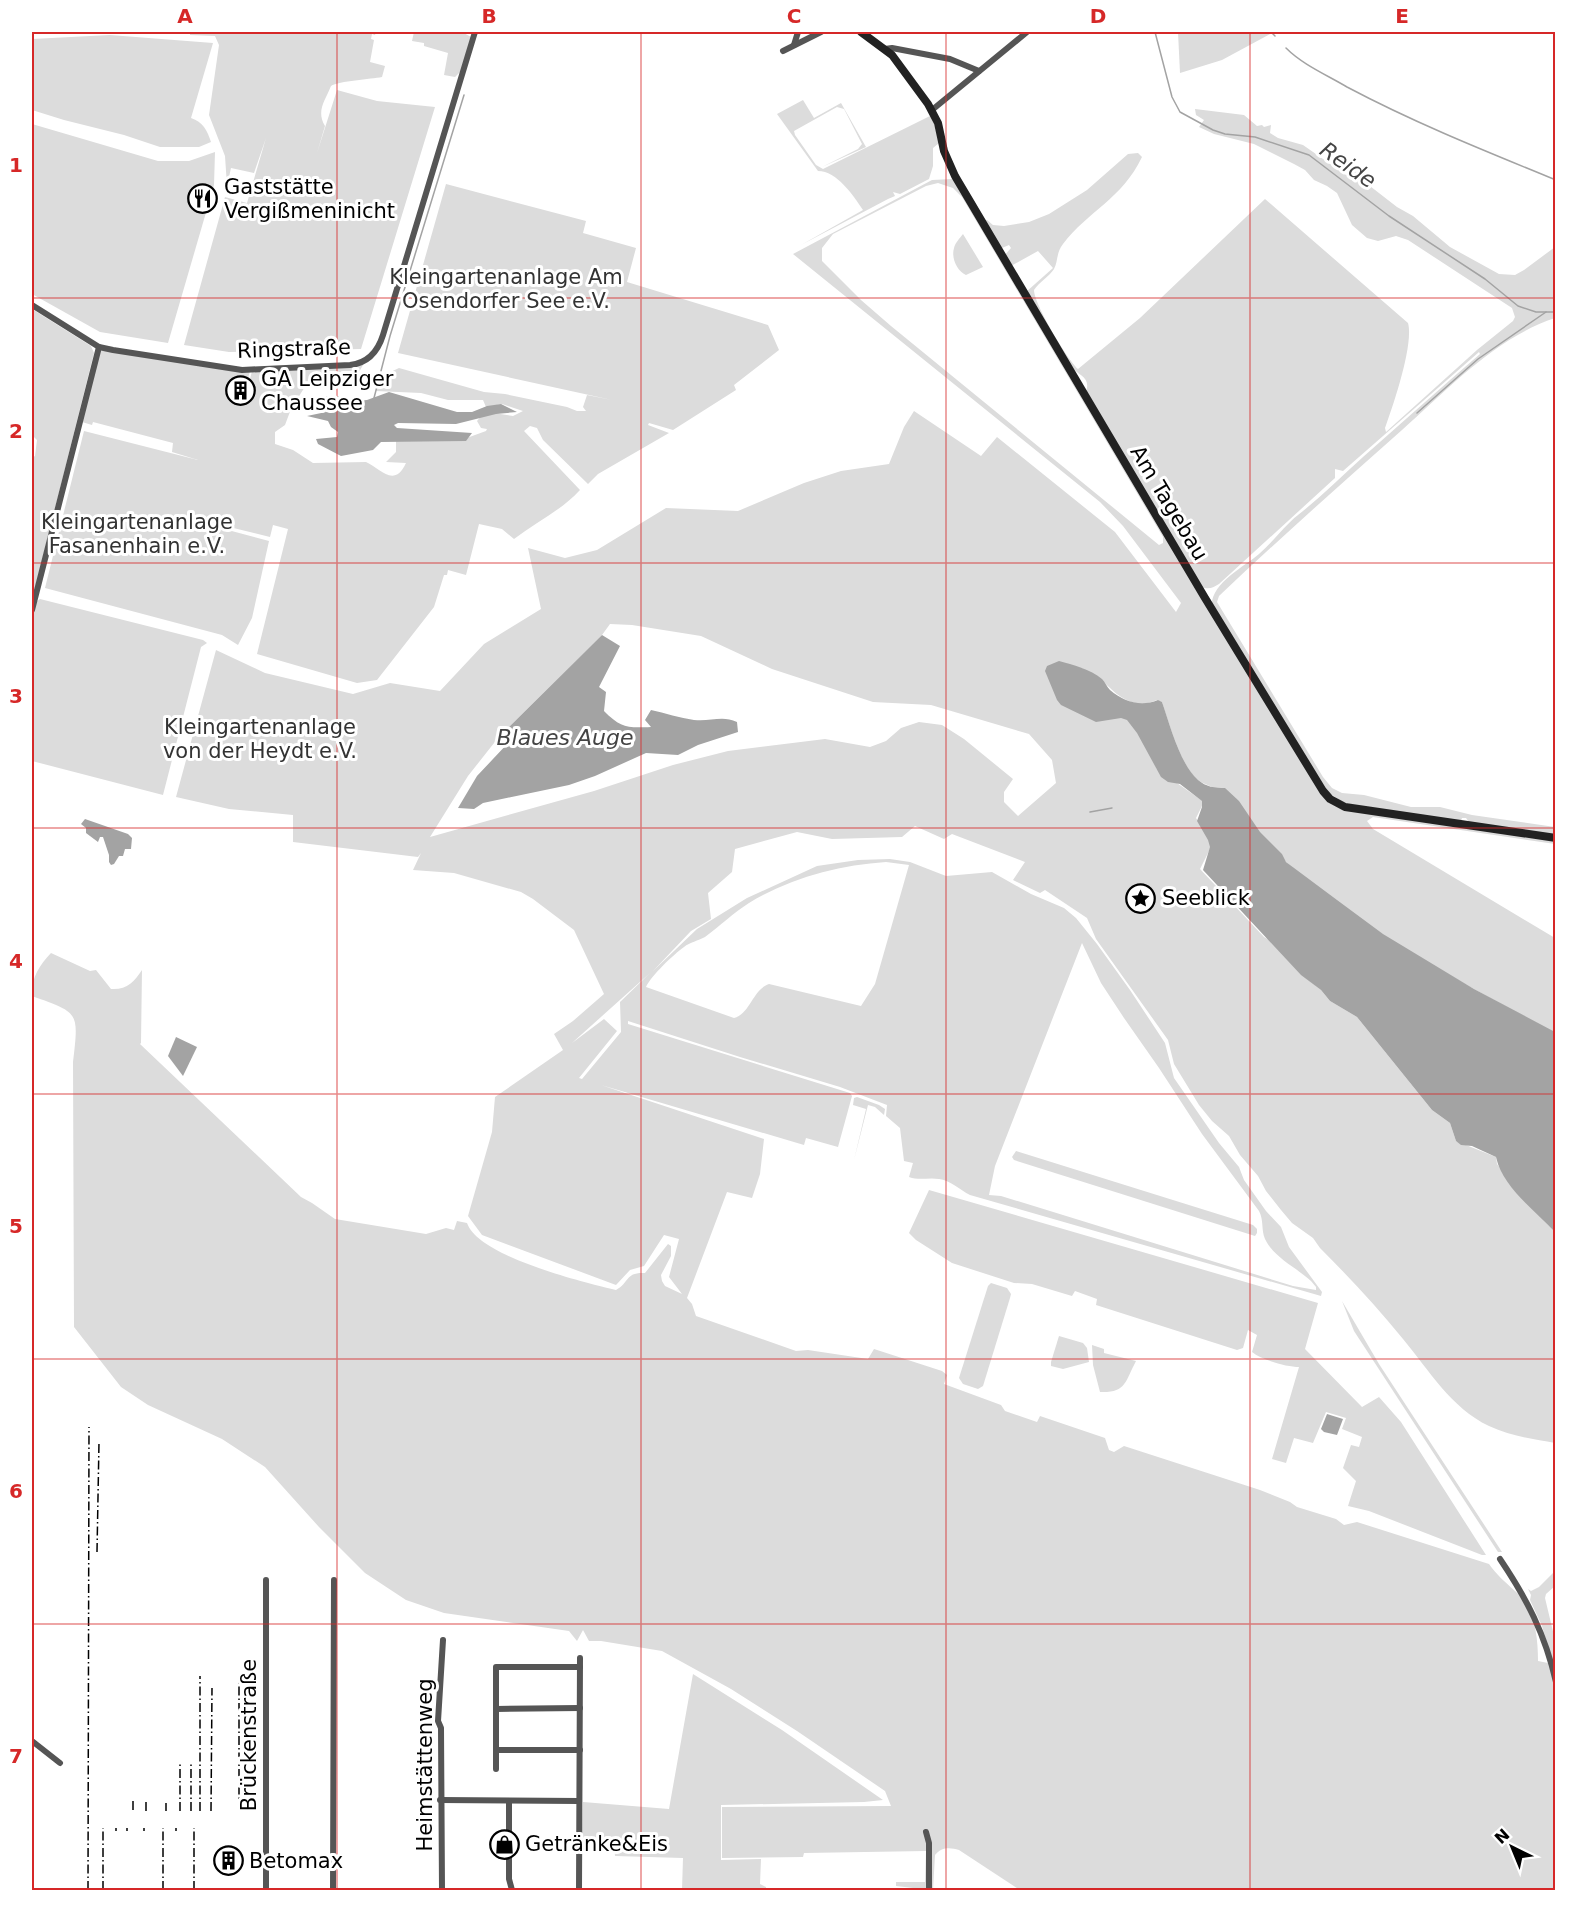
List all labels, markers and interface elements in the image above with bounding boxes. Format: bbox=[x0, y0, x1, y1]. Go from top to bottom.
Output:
text: A bbox=[177, 4, 193, 28]
text: B bbox=[481, 4, 497, 28]
text: C bbox=[787, 4, 801, 28]
text: D bbox=[1090, 4, 1106, 28]
text: E bbox=[1395, 4, 1409, 28]
water label: Reide bbox=[1315, 137, 1381, 193]
text: 1 bbox=[9, 153, 23, 177]
place label: Gaststätte Vergißmeninicht bbox=[224, 175, 395, 223]
restaurant icon: Gaststätte Vergißmeninicht bbox=[187, 183, 219, 215]
park label: Kleingartenanlage Am Osendorfer See e.V. bbox=[389, 265, 623, 313]
street label: Ringstraße bbox=[237, 335, 351, 363]
place label: GA Leipziger Chaussee bbox=[261, 367, 394, 415]
building icon: GA Leipziger Chaussee bbox=[224, 375, 256, 407]
text: 2 bbox=[9, 419, 23, 443]
street label: Am Tagebau bbox=[1125, 441, 1213, 565]
park label: Kleingartenanlage Fasanenhain e.V. bbox=[41, 510, 233, 558]
text: 3 bbox=[9, 684, 23, 708]
park label: Kleingartenanlage von der Heydt e.V. bbox=[163, 715, 357, 763]
water label: Blaues Auge bbox=[496, 725, 634, 750]
place icon: Seeblick bbox=[1125, 882, 1157, 914]
place label: Seeblick bbox=[1162, 886, 1251, 910]
text: 4 bbox=[9, 949, 23, 973]
text: 5 bbox=[9, 1214, 23, 1238]
text: 6 bbox=[9, 1479, 23, 1503]
street label: Brückenstraße bbox=[237, 1659, 261, 1811]
street label: Heimstättenweg bbox=[413, 1678, 437, 1852]
text: 7 bbox=[9, 1744, 23, 1768]
north arrow bbox=[1482, 1817, 1542, 1877]
text: N bbox=[1491, 1825, 1513, 1848]
shop icon: Getränke&Eis bbox=[488, 1828, 520, 1860]
place label: Getränke&Eis bbox=[525, 1832, 668, 1856]
building icon: Betomax bbox=[212, 1845, 244, 1877]
place label: Betomax bbox=[249, 1849, 343, 1873]

